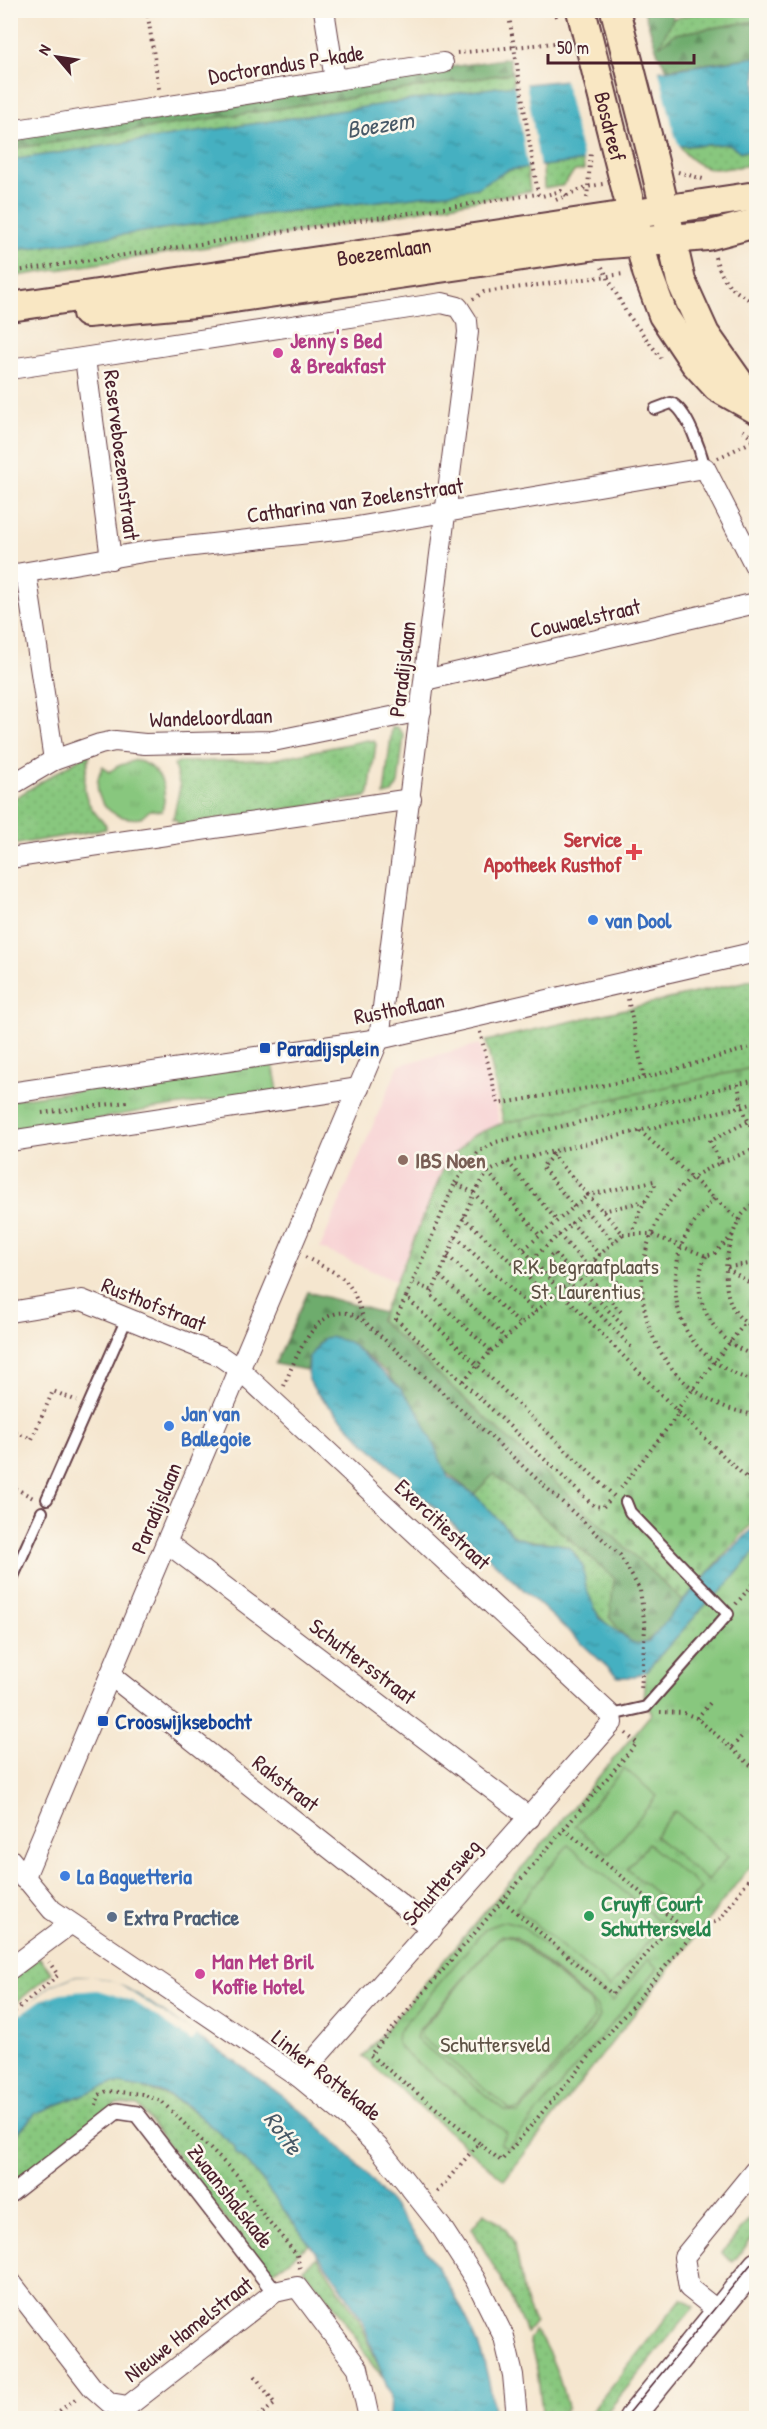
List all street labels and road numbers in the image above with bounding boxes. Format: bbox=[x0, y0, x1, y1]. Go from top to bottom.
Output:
street label: Doctorandus P-kade bbox=[206, 37, 366, 91]
street label: Bosdreef bbox=[587, 88, 634, 165]
street label: Boezemlaan bbox=[335, 230, 433, 273]
street label: Reserveboezemstraat bbox=[97, 368, 147, 542]
street label: Catharina van Zoelenstraat bbox=[245, 470, 466, 530]
street label: Couwaelstraat bbox=[527, 591, 644, 645]
street label: Paradijslaan bbox=[381, 619, 423, 719]
street label: Wandeloordlaan bbox=[149, 700, 273, 734]
street label: Rusthoflaan bbox=[351, 985, 447, 1031]
street label: Rusthofstraat bbox=[97, 1269, 211, 1339]
street label: Paradijslaan bbox=[123, 1458, 189, 1558]
street label: Exercitiestraat bbox=[389, 1472, 498, 1576]
street label: Schuttersstraat bbox=[303, 1611, 423, 1711]
street label: Rakstraat bbox=[246, 1747, 326, 1819]
street label: Schuttersweg bbox=[395, 1832, 487, 1932]
street label: Linker Rottekade bbox=[266, 2022, 389, 2128]
street label: Zwaanshalskade bbox=[181, 2138, 281, 2254]
street label: Nieuwe Hamelstraat bbox=[117, 2269, 259, 2389]

